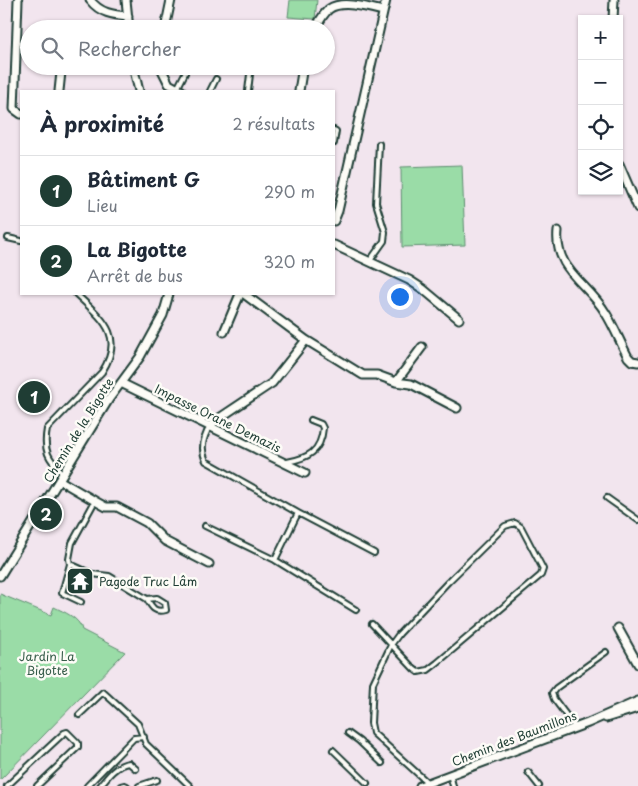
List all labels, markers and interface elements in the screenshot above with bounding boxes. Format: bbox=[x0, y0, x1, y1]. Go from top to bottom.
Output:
map controls bbox=[578, 15, 623, 195]
button: + bbox=[578, 15, 623, 60]
search box bbox=[20, 20, 335, 75]
icon: search bbox=[38, 34, 66, 62]
text: Rechercher bbox=[78, 34, 181, 62]
button: − bbox=[578, 60, 623, 105]
button: locate bbox=[578, 105, 623, 150]
text: À proximité bbox=[40, 107, 164, 139]
text: 2 résultats bbox=[232, 111, 315, 135]
button: layers bbox=[578, 150, 623, 195]
text: Bâtiment G bbox=[87, 165, 200, 193]
text: 1 bbox=[52, 179, 60, 203]
text: 290 m bbox=[264, 179, 315, 203]
text: Lieu bbox=[87, 193, 118, 217]
text: La Bigotte bbox=[87, 235, 187, 263]
text: 2 bbox=[50, 249, 62, 273]
text: 320 m bbox=[264, 249, 315, 273]
text: Arrêt de bus bbox=[87, 263, 183, 287]
your location bbox=[387, 284, 413, 310]
street label: Chemin de la Bigotte bbox=[39, 374, 117, 486]
pin: 1 bbox=[18, 378, 50, 416]
street label: Impasse Orane Demazis bbox=[152, 380, 285, 457]
pin: 2 bbox=[30, 495, 62, 533]
temple icon: Pagode Truc Lâm bbox=[65, 566, 95, 596]
place label: Pagode Truc Lâm bbox=[99, 572, 197, 590]
park label: Jardin La Bigotte bbox=[19, 647, 75, 679]
street label: Chemin des Baumillons bbox=[449, 706, 580, 770]

